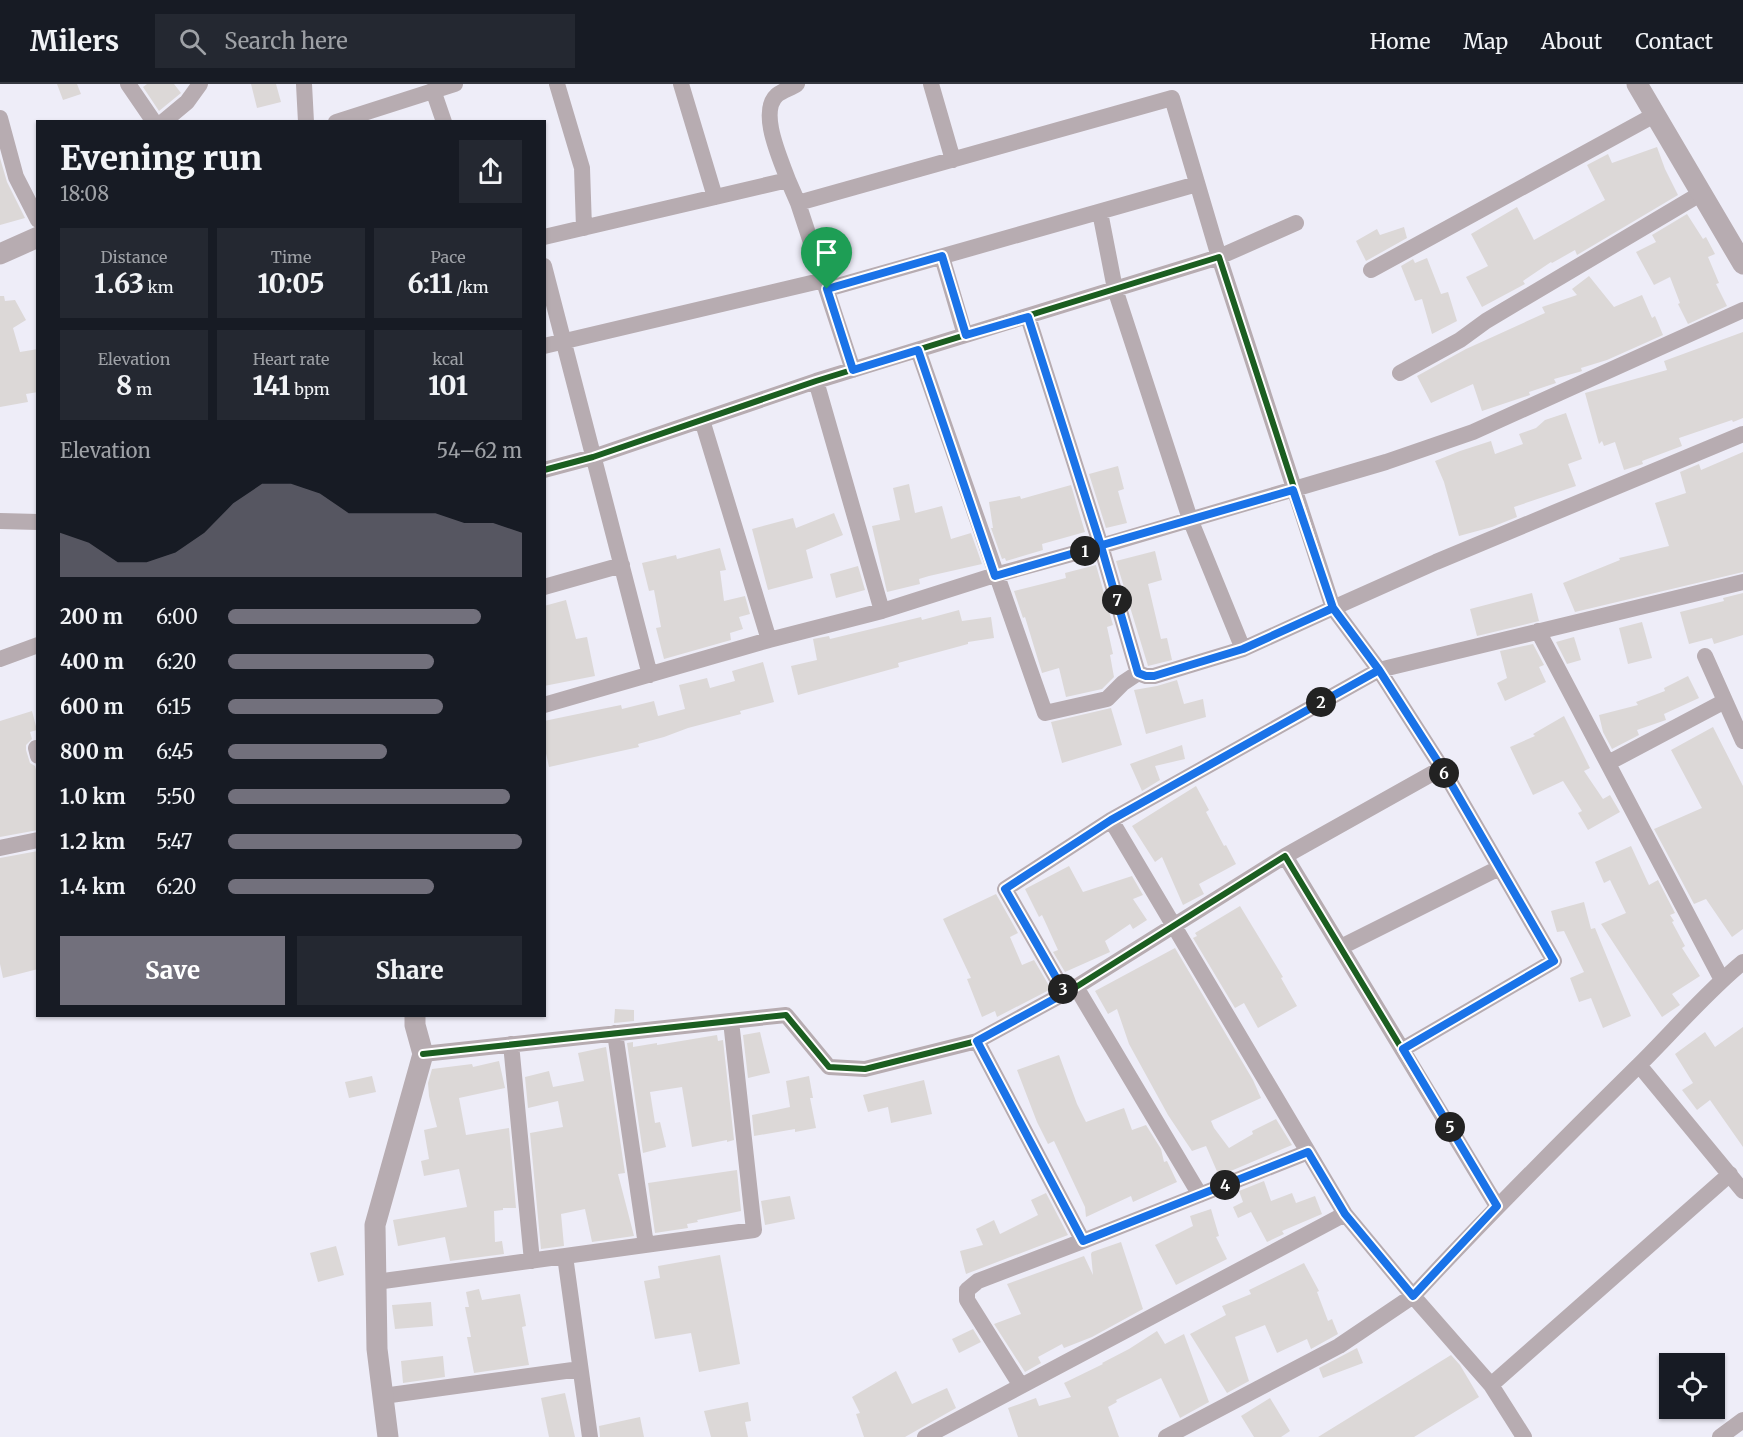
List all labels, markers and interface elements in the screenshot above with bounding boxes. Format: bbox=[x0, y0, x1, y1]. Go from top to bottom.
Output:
search box bbox=[155, 14, 575, 68]
text: Milers bbox=[30, 23, 119, 59]
icon: search bbox=[176, 25, 209, 58]
text: Search here bbox=[224, 27, 348, 55]
text: Home bbox=[1370, 28, 1430, 55]
text: Map bbox=[1463, 28, 1508, 55]
text: About bbox=[1541, 28, 1602, 55]
text: Contact bbox=[1635, 28, 1713, 55]
text: Evening run bbox=[60, 138, 262, 179]
button: share bbox=[459, 140, 522, 203]
text: 18:08 bbox=[60, 181, 109, 206]
pin bbox=[801, 227, 852, 289]
icon: arrive bbox=[810, 236, 843, 269]
text: Distance bbox=[101, 247, 167, 267]
text: Time bbox=[271, 247, 311, 267]
text: Pace bbox=[431, 247, 466, 267]
text: 1.63 bbox=[94, 267, 144, 300]
text: 10:05 bbox=[258, 267, 324, 300]
text: 6:11 bbox=[407, 267, 453, 300]
text: km bbox=[144, 277, 174, 297]
text: /km bbox=[453, 277, 489, 297]
text: Elevation bbox=[98, 349, 170, 369]
text: Heart rate bbox=[253, 349, 329, 369]
text: kcal bbox=[432, 349, 464, 369]
text: 8 bbox=[116, 369, 132, 402]
text: 141 bbox=[252, 369, 290, 402]
text: 101 bbox=[428, 369, 468, 402]
text: m bbox=[132, 379, 152, 399]
text: bpm bbox=[290, 379, 330, 399]
text: Elevation bbox=[60, 438, 151, 463]
text: 54–62 m bbox=[437, 438, 522, 463]
pin: 1 bbox=[1070, 536, 1100, 566]
text: 1 bbox=[1081, 541, 1089, 561]
pin: 7 bbox=[1102, 585, 1132, 615]
text: 7 bbox=[1112, 590, 1122, 610]
text: 200 m bbox=[60, 604, 123, 629]
text: 6:00 bbox=[156, 604, 198, 629]
text: 400 m bbox=[60, 649, 124, 674]
text: 6:20 bbox=[156, 649, 196, 674]
pin: 2 bbox=[1306, 687, 1336, 717]
text: 2 bbox=[1316, 692, 1326, 712]
text: 600 m bbox=[60, 694, 124, 719]
text: 6:15 bbox=[156, 694, 192, 719]
text: 800 m bbox=[60, 739, 124, 764]
text: 6:45 bbox=[156, 739, 194, 764]
pin: 6 bbox=[1429, 758, 1459, 788]
text: 6 bbox=[1439, 763, 1449, 783]
text: 1.0 km bbox=[60, 784, 126, 809]
text: 5:50 bbox=[156, 784, 195, 809]
text: 1.2 km bbox=[60, 829, 125, 854]
text: 5:47 bbox=[156, 829, 192, 854]
text: 1.4 km bbox=[60, 874, 125, 899]
text: 6:20 bbox=[156, 874, 196, 899]
button: Save bbox=[60, 936, 285, 1005]
button: Share bbox=[297, 936, 522, 1005]
pin: 3 bbox=[1048, 974, 1078, 1004]
text: 3 bbox=[1058, 979, 1068, 999]
pin: 5 bbox=[1435, 1112, 1465, 1142]
text: 5 bbox=[1445, 1117, 1455, 1137]
pin: 4 bbox=[1210, 1170, 1240, 1200]
text: 4 bbox=[1220, 1175, 1230, 1195]
map controls bbox=[1659, 1353, 1725, 1419]
button: locate bbox=[1659, 1353, 1725, 1419]

